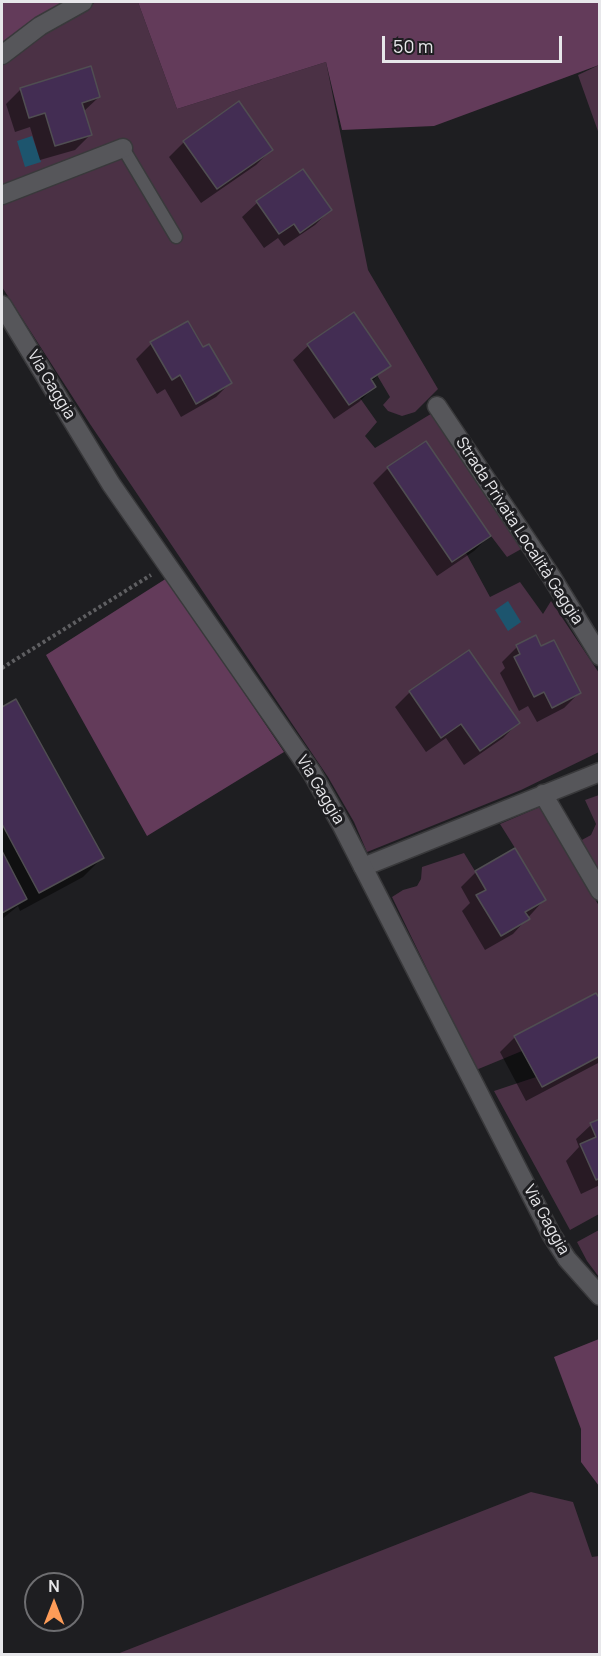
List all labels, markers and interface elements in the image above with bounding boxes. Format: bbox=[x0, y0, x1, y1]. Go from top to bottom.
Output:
scale bar bbox=[385, 24, 565, 62]
text: 50 m bbox=[393, 34, 433, 58]
street label: Via Gaggia bbox=[23, 347, 79, 423]
street label: Strada Privata Località Gaggia bbox=[451, 434, 587, 628]
street label: Via Gaggia bbox=[292, 752, 348, 828]
street label: Via Gaggia bbox=[519, 1182, 573, 1258]
north arrow bbox=[24, 1572, 84, 1632]
text: N bbox=[48, 1575, 60, 1597]

